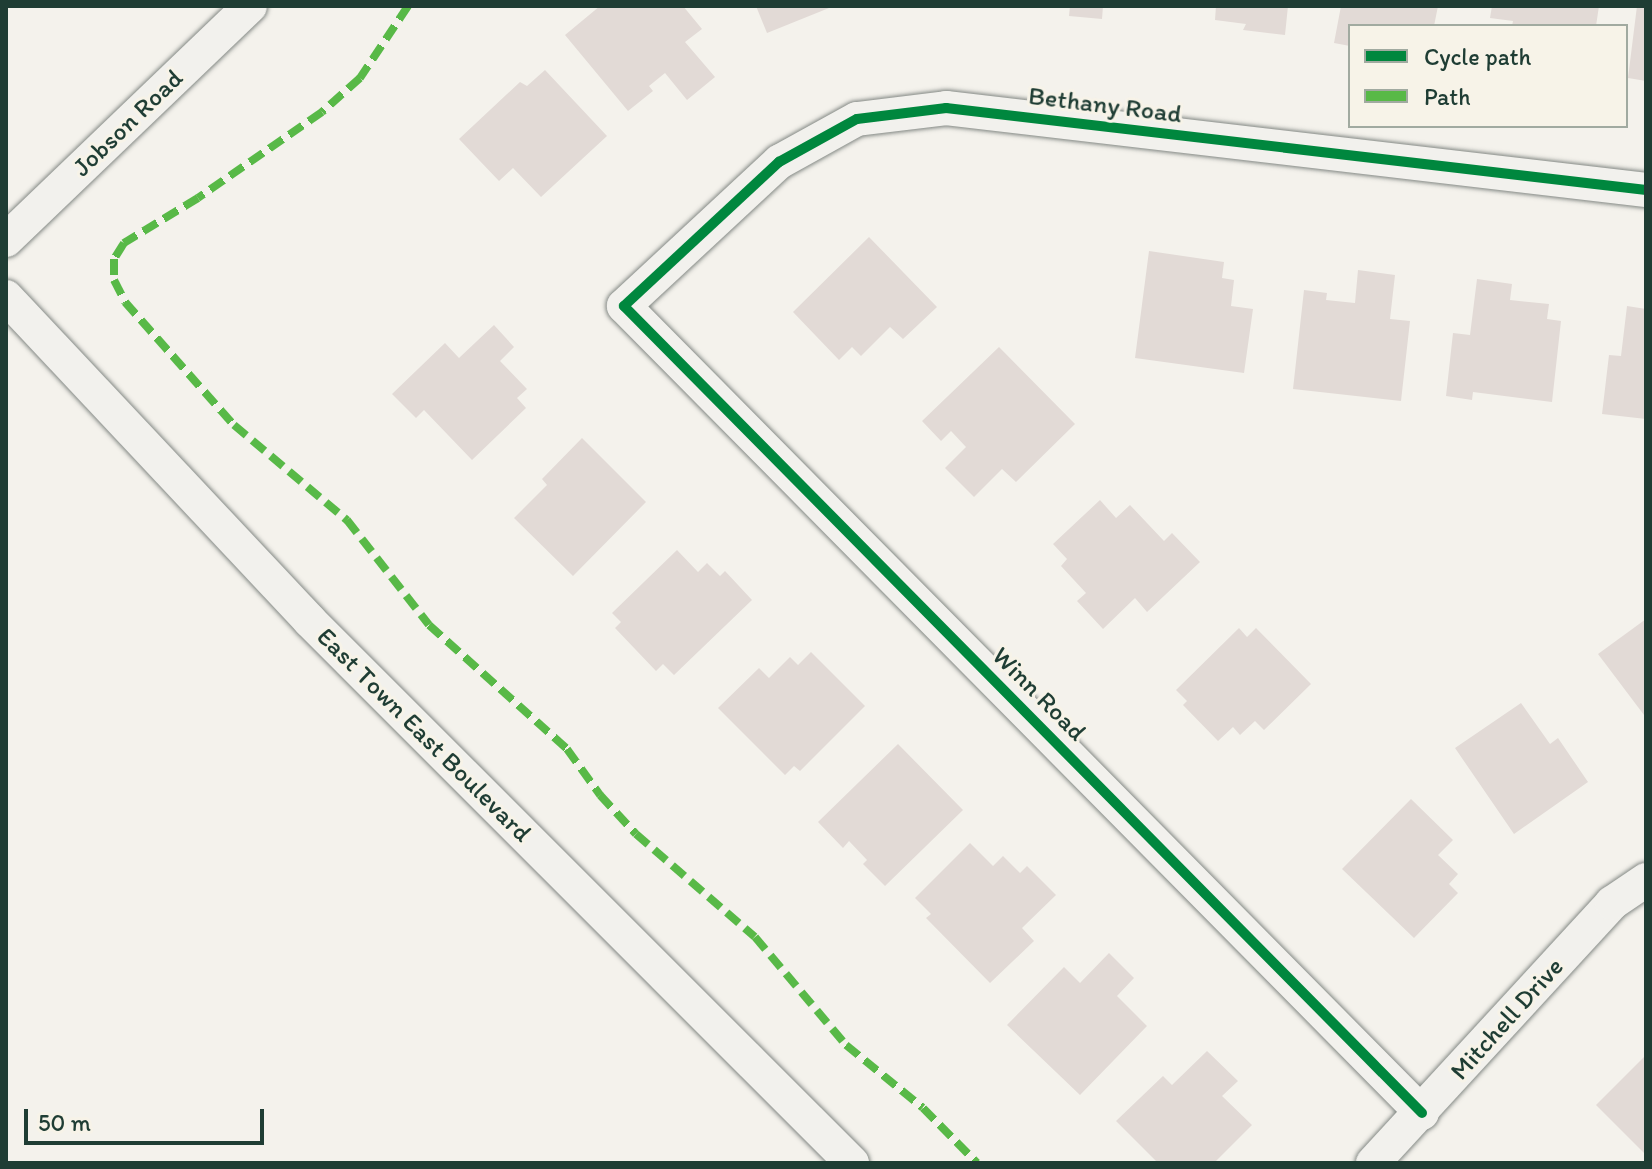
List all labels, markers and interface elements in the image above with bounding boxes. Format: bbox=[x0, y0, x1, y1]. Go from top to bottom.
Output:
legend bbox=[1348, 24, 1628, 128]
text: Cycle path bbox=[1424, 42, 1531, 71]
street label: Jobson Road bbox=[67, 63, 189, 183]
street label: Bethany Road bbox=[1027, 80, 1183, 130]
text: Path bbox=[1424, 82, 1471, 111]
street label: East Town East Boulevard bbox=[311, 622, 537, 848]
street label: Winn Road bbox=[986, 641, 1092, 747]
street label: Mitchell Drive bbox=[1444, 951, 1570, 1087]
scale bar bbox=[28, 1093, 268, 1143]
text: 50 m bbox=[38, 1108, 91, 1137]

